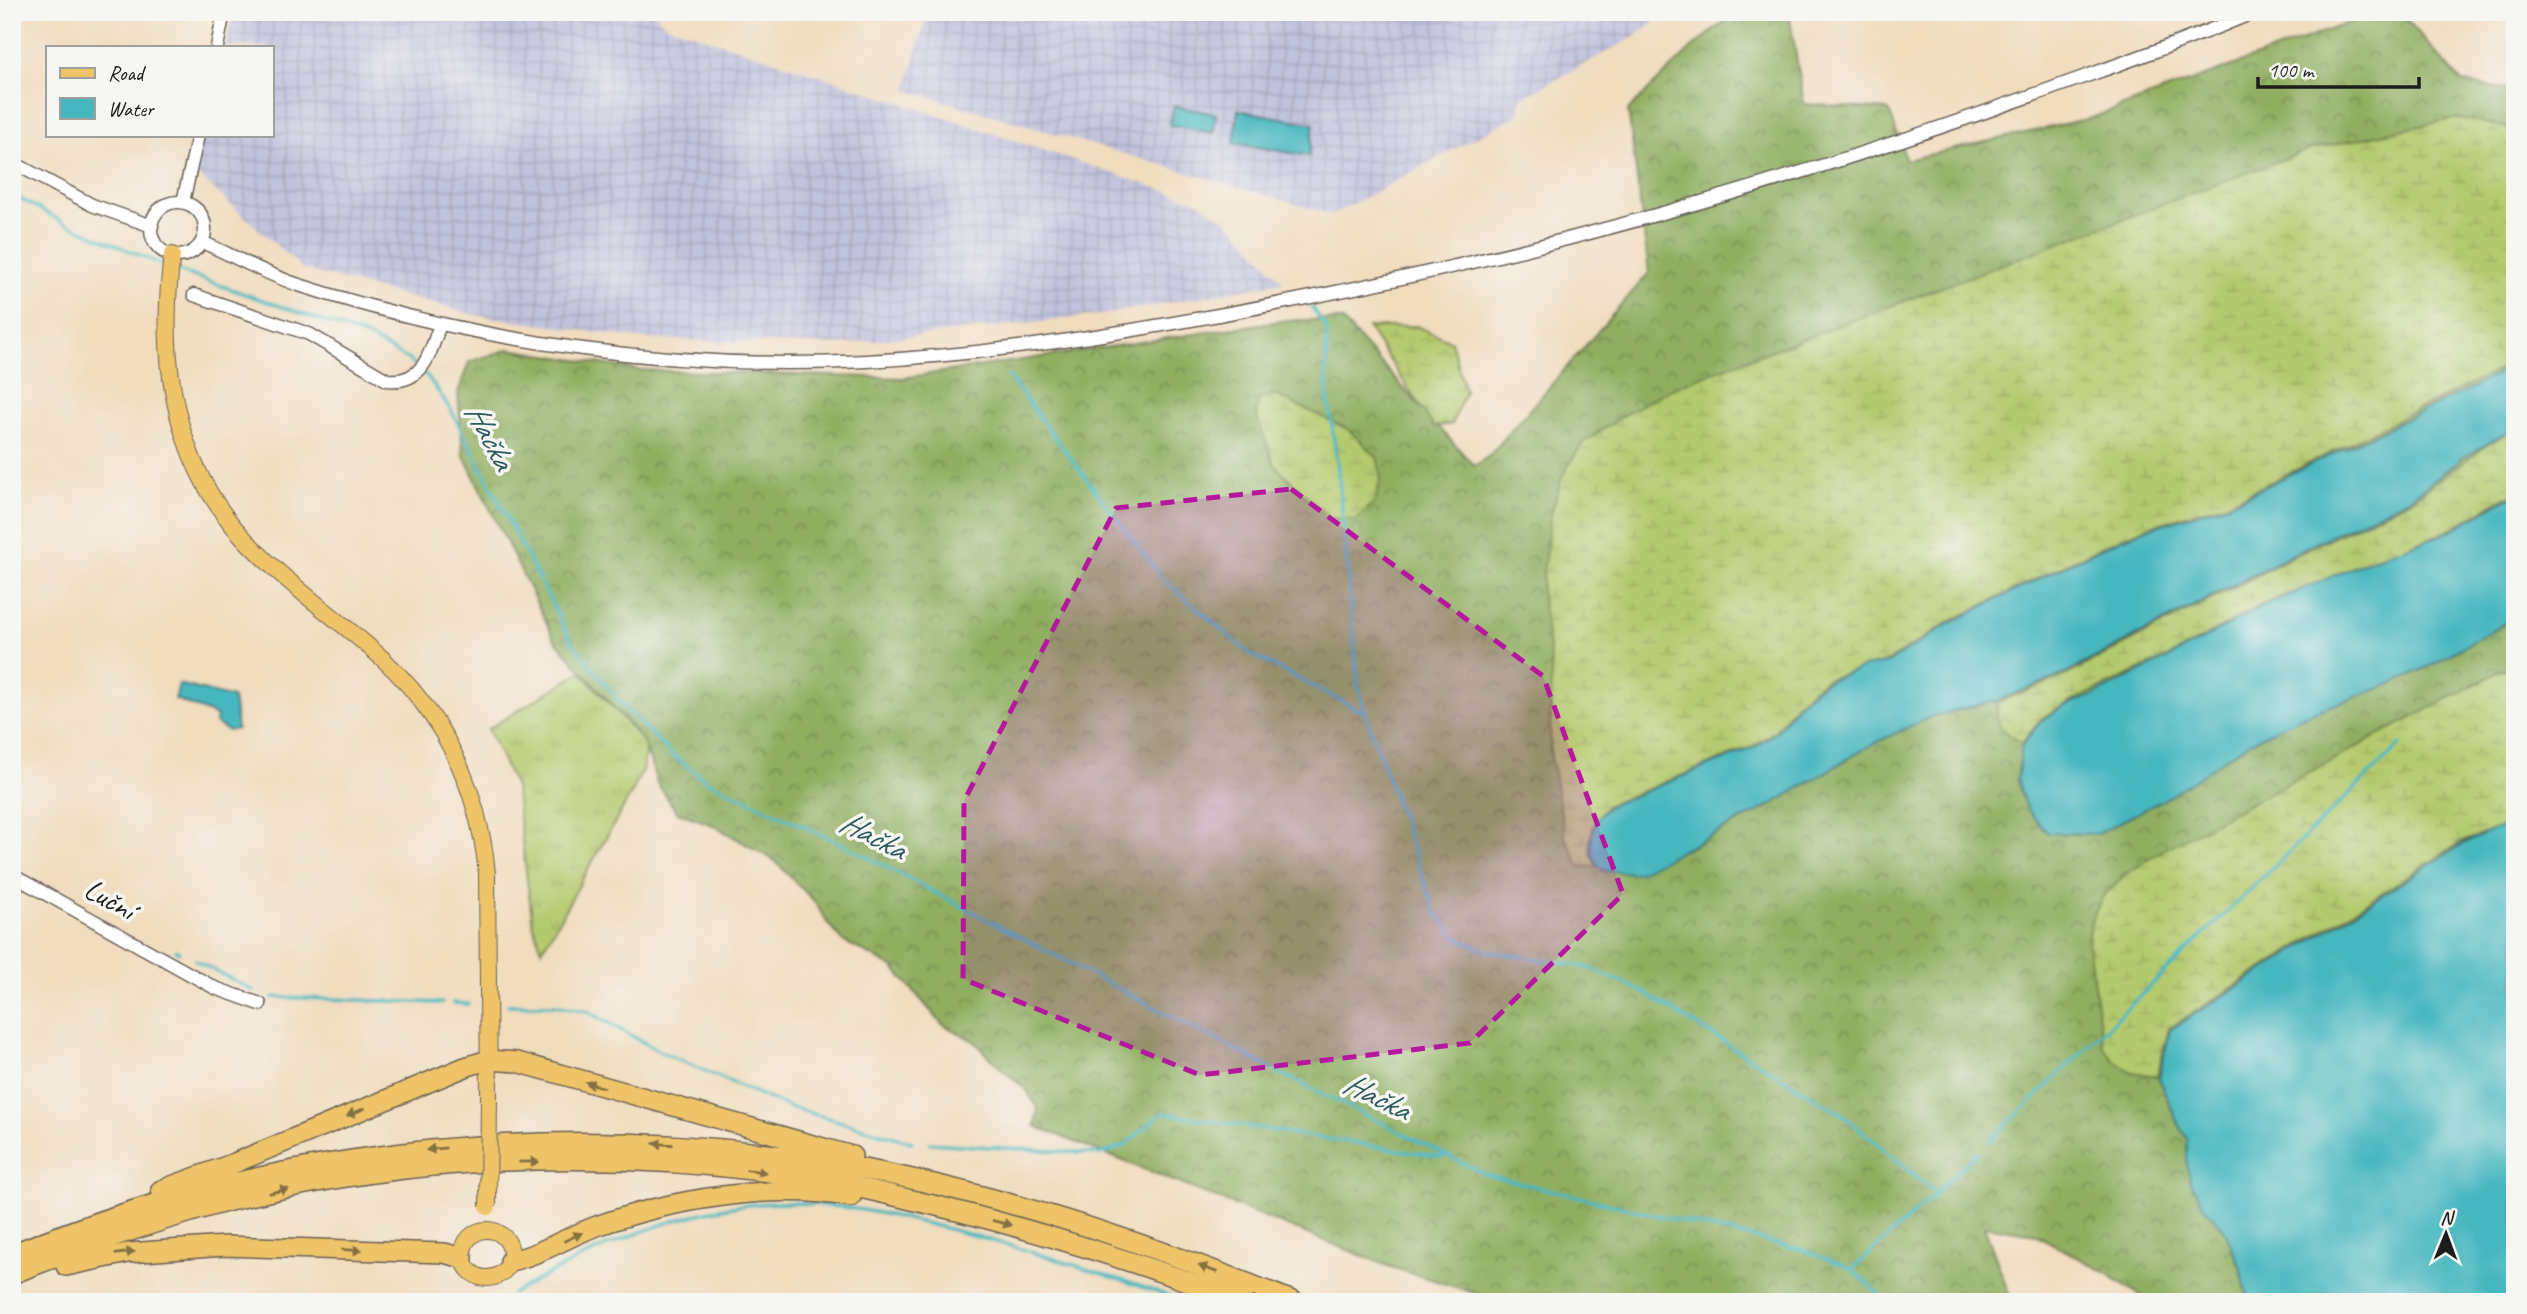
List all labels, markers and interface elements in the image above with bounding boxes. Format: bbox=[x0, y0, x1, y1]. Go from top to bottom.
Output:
legend bbox=[46, 46, 273, 136]
scale bar bbox=[2258, 46, 2418, 90]
text: 100 m bbox=[2268, 57, 2315, 83]
text: Road bbox=[108, 60, 147, 86]
text: Water bbox=[108, 96, 155, 122]
water label: Hačka bbox=[456, 396, 526, 479]
water label: Hačka bbox=[833, 801, 916, 870]
street label: Luční bbox=[78, 870, 148, 931]
water label: Hačka bbox=[1337, 1062, 1420, 1131]
one-way arrow bbox=[585, 1079, 606, 1089]
one-way arrow bbox=[346, 1106, 366, 1118]
one-way arrow bbox=[652, 1138, 674, 1149]
one-way arrow bbox=[425, 1143, 447, 1154]
one-way arrow bbox=[518, 1156, 540, 1167]
one-way arrow bbox=[745, 1165, 767, 1176]
one-way arrow bbox=[268, 1185, 290, 1196]
north arrow bbox=[2412, 1198, 2482, 1268]
text: N bbox=[2440, 1206, 2456, 1230]
one-way arrow bbox=[991, 1218, 1013, 1229]
one-way arrow bbox=[563, 1231, 583, 1242]
one-way arrow bbox=[342, 1244, 364, 1256]
one-way arrow bbox=[114, 1248, 136, 1259]
one-way arrow bbox=[1198, 1263, 1219, 1274]

